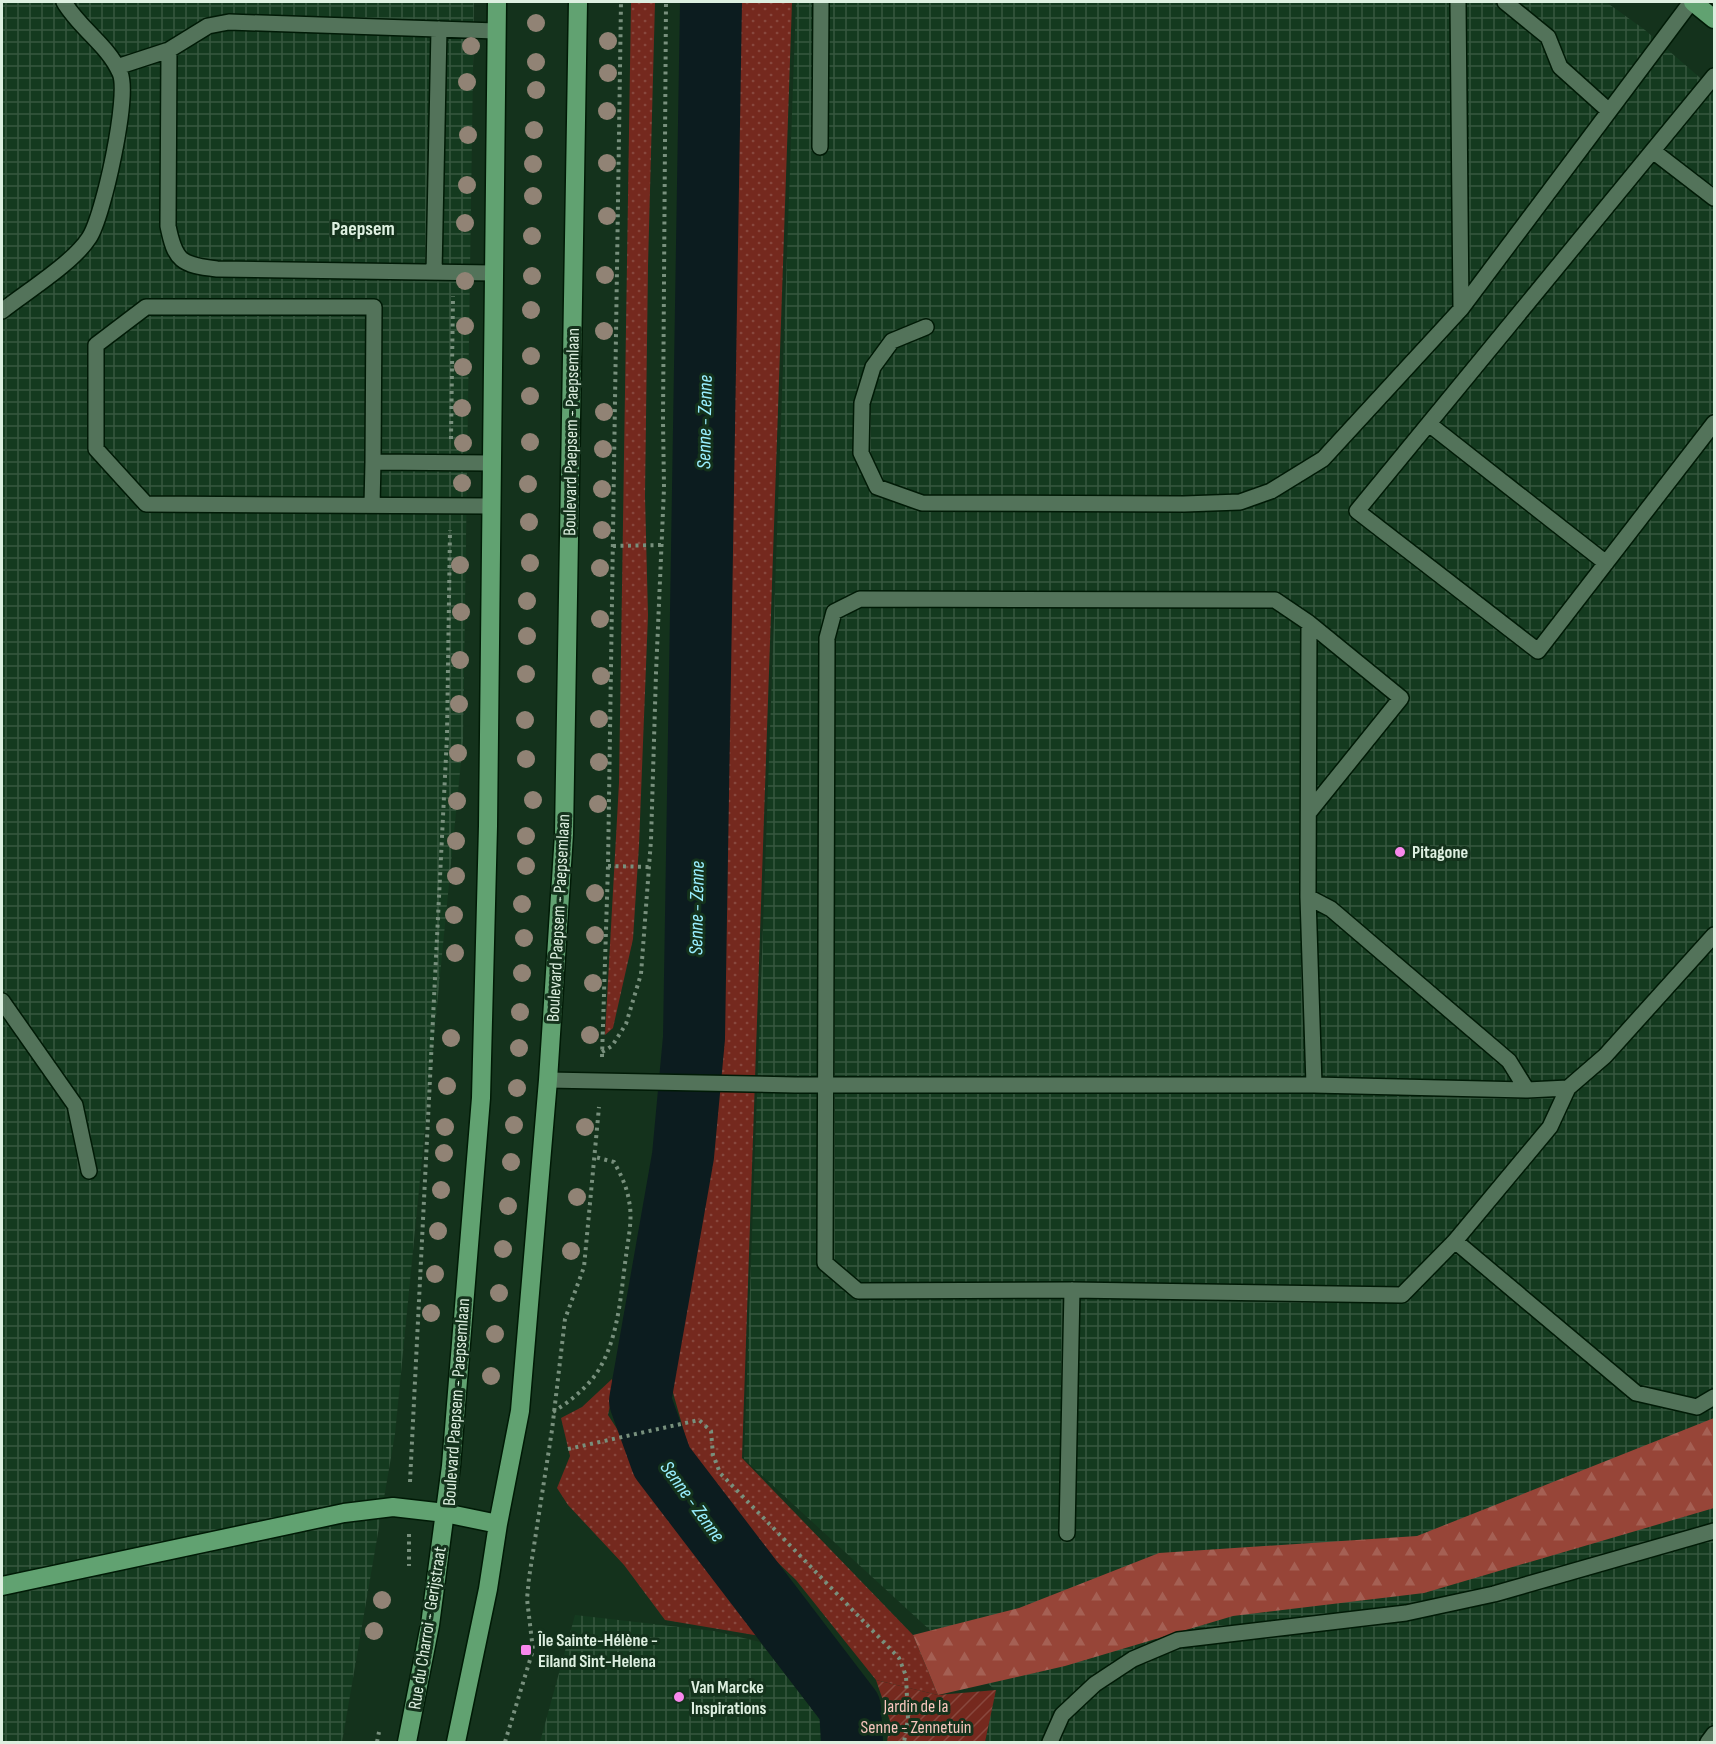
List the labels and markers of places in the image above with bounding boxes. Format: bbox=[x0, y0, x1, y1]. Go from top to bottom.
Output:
place label: Pitagone bbox=[1412, 842, 1468, 863]
marker: Pitagone bbox=[1393, 845, 1407, 859]
place label: Île Sainte-Hélène - Eiland Sint-Helena bbox=[537, 1630, 658, 1672]
marker: Île Sainte-Hélène - Eiland Sint-Helena bbox=[519, 1643, 533, 1657]
place label: Van Marcke Inspirations bbox=[691, 1677, 766, 1719]
marker: Van Marcke Inspirations bbox=[672, 1690, 686, 1704]

